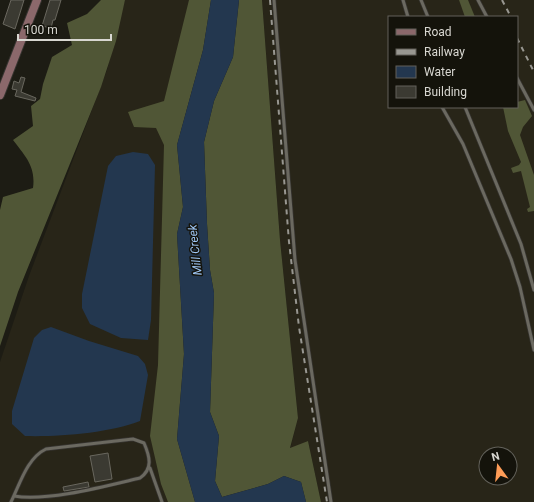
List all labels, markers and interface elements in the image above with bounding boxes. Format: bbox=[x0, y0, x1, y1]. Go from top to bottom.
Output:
scale bar bbox=[18, 16, 111, 42]
legend bbox=[388, 16, 518, 108]
text: 100 m bbox=[24, 23, 58, 37]
text: Road bbox=[424, 25, 452, 39]
text: Railway bbox=[424, 45, 465, 59]
text: Water bbox=[424, 65, 455, 79]
text: Building bbox=[424, 85, 467, 99]
water label: Mill Creek bbox=[185, 223, 205, 276]
north arrow bbox=[478, 446, 518, 486]
text: N bbox=[490, 449, 501, 464]

